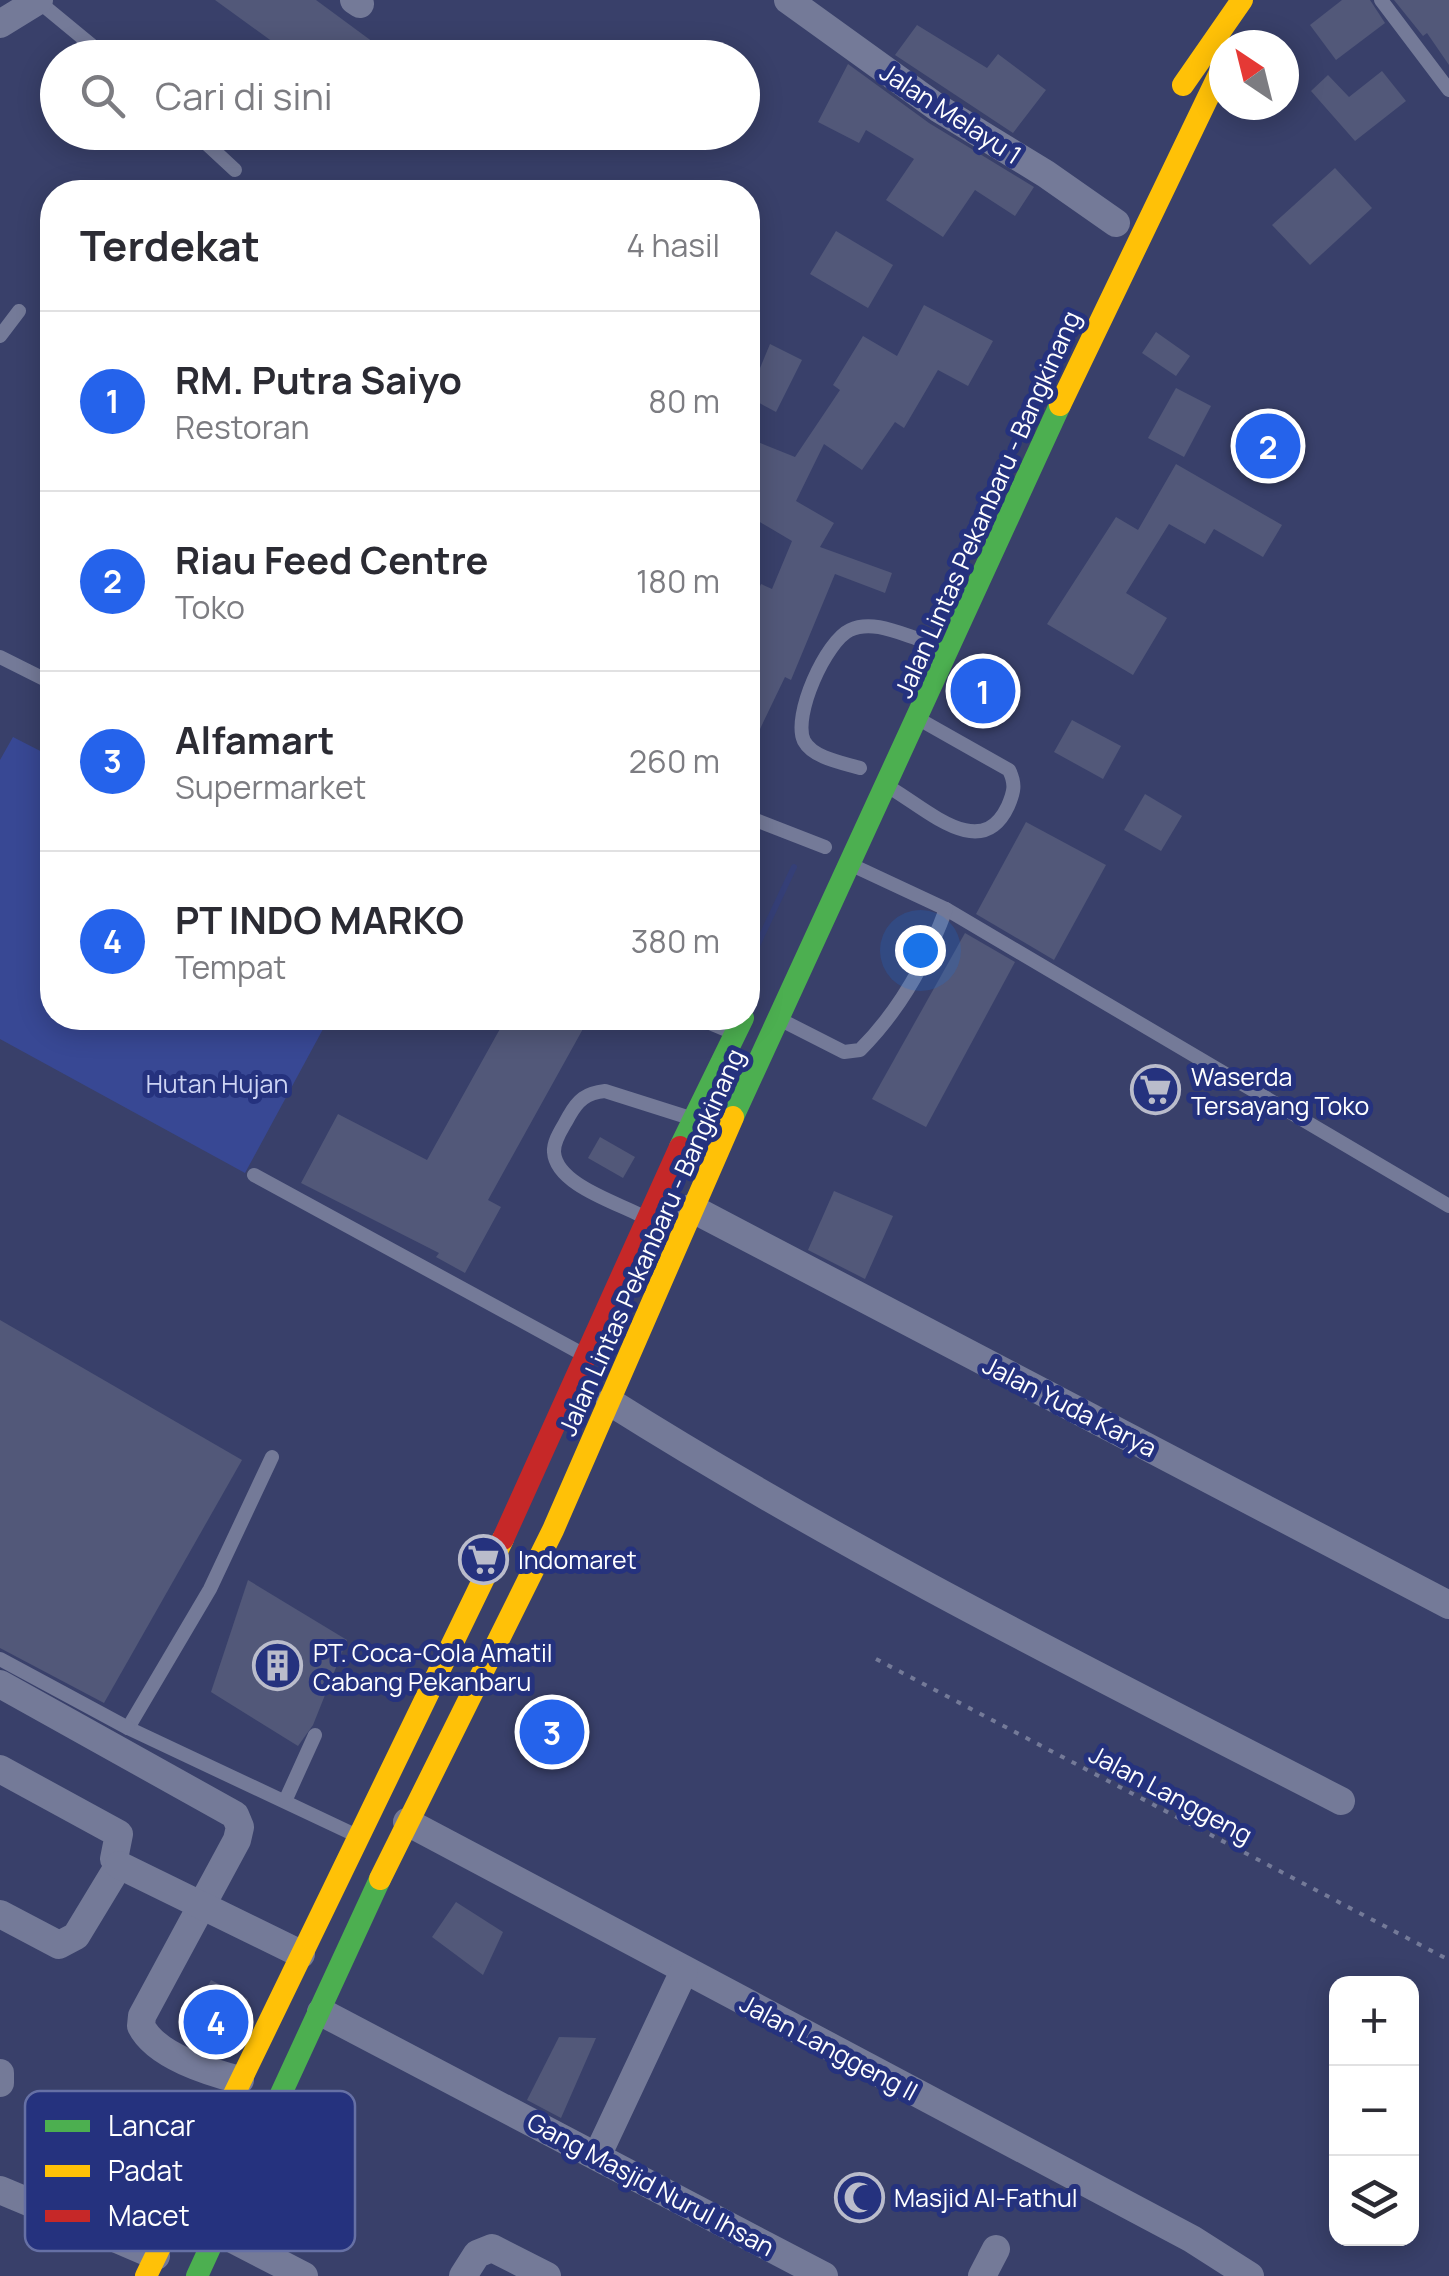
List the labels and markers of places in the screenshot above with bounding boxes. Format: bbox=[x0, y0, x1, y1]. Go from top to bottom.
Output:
pin: 2 bbox=[1236, 408, 1300, 484]
pin: 1 bbox=[950, 654, 1016, 728]
place label: Waserda Tersayang Toko bbox=[1191, 1059, 1369, 1123]
supermarket icon: Waserda Tersayang Toko bbox=[1130, 1064, 1182, 1116]
supermarket icon: Indomaret bbox=[457, 1533, 509, 1585]
place label: Indomaret bbox=[518, 1542, 637, 1577]
place label: PT. Coca-Cola Amatil Cabang Pekanbaru bbox=[313, 1635, 553, 1699]
building icon: PT. Coca-Cola Amatil Cabang Pekanbaru bbox=[252, 1640, 304, 1692]
pin: 3 bbox=[520, 1694, 584, 1770]
pin: 4 bbox=[184, 1984, 248, 2060]
mosque icon: Masjid Al-Fathul bbox=[833, 2171, 885, 2223]
place label: Masjid Al-Fathul bbox=[894, 2180, 1078, 2215]

